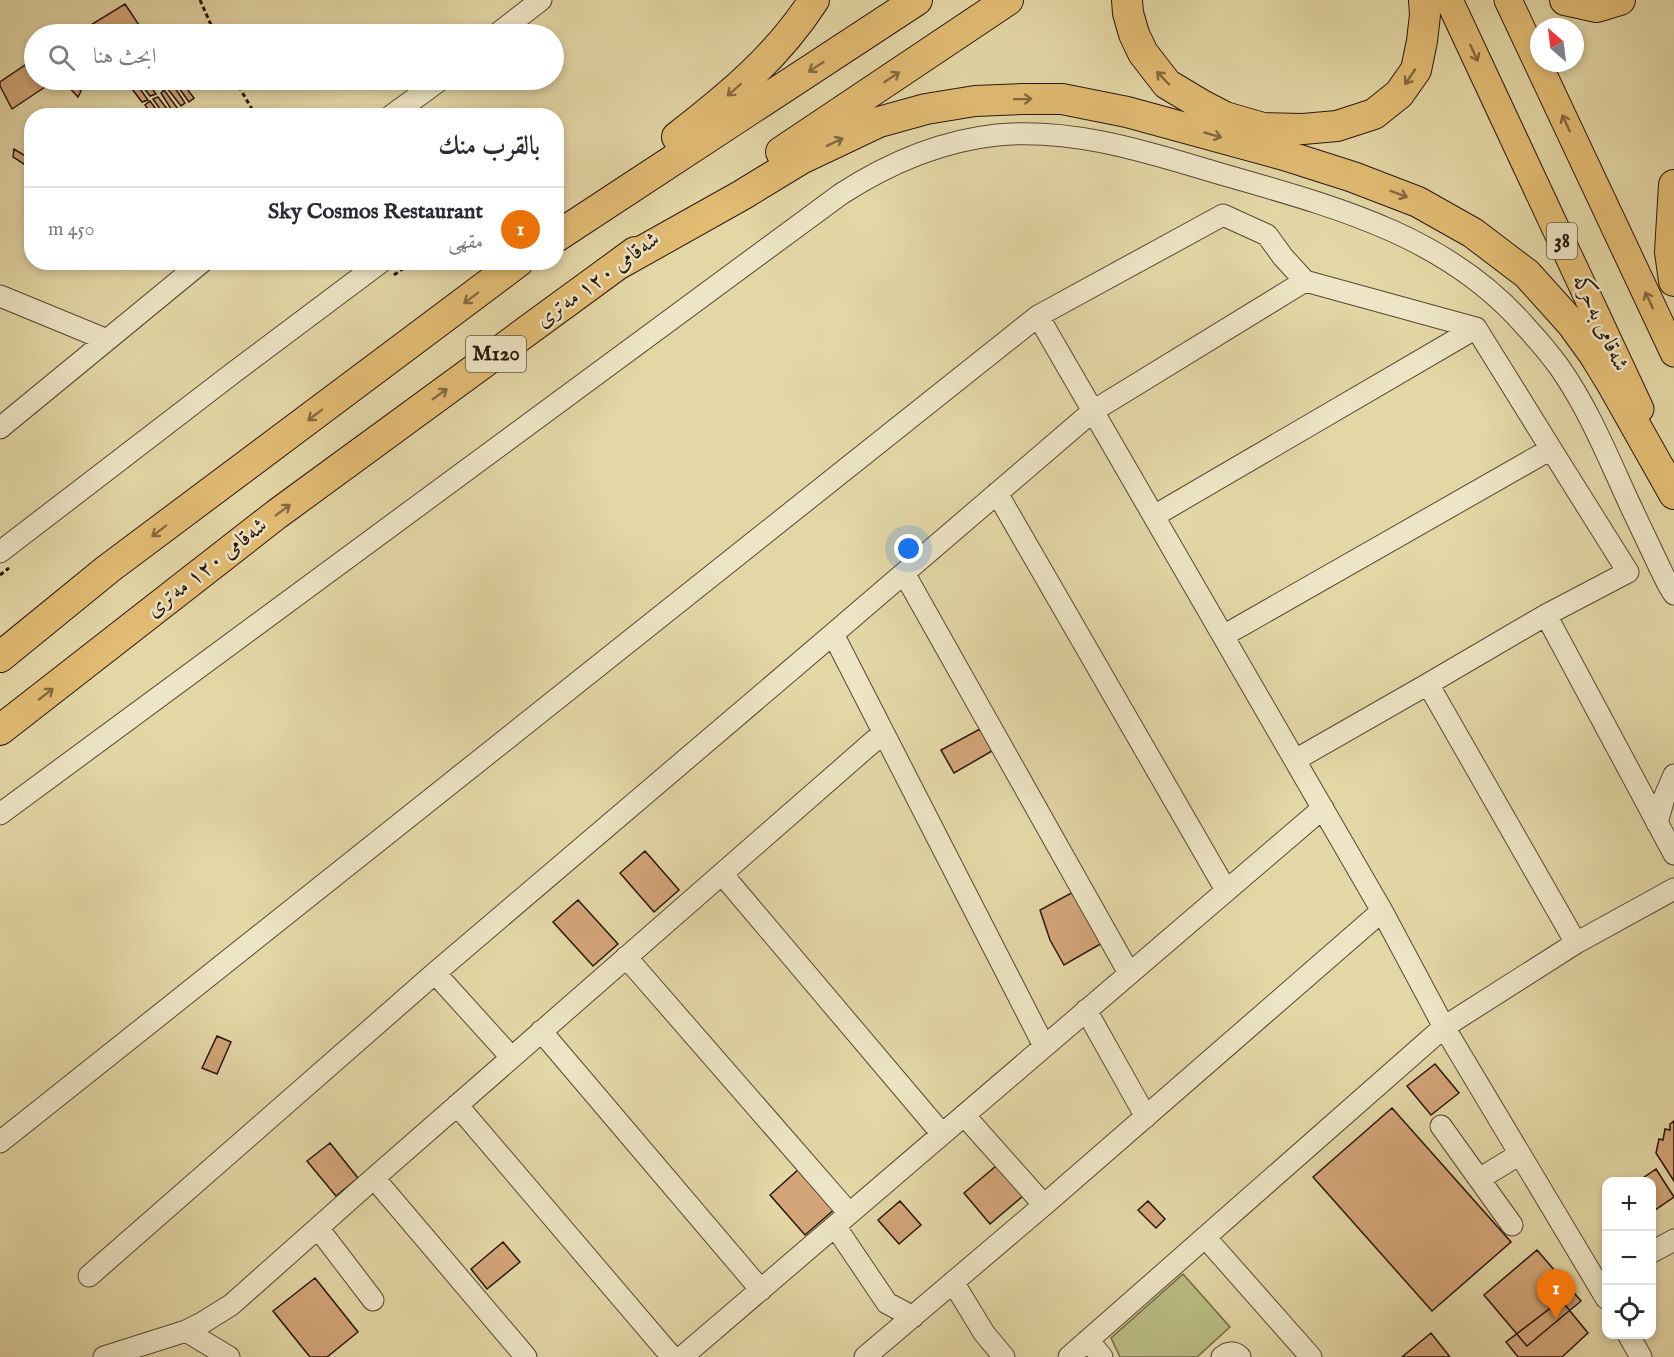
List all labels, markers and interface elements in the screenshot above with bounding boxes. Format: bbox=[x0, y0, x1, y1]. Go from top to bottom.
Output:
north arrow bbox=[1530, 18, 1584, 72]
search box bbox=[24, 24, 564, 90]
icon: search bbox=[45, 41, 78, 74]
text: ابحث هنا bbox=[93, 43, 156, 71]
one-way arrow bbox=[1469, 44, 1480, 62]
one-way arrow bbox=[808, 61, 825, 73]
one-way arrow bbox=[1404, 68, 1417, 85]
one-way arrow bbox=[1156, 70, 1170, 85]
one-way arrow bbox=[883, 71, 900, 83]
one-way arrow bbox=[727, 83, 742, 97]
one-way arrow bbox=[1012, 93, 1032, 105]
one-way arrow bbox=[1560, 115, 1572, 133]
text: بالقرب منك bbox=[438, 130, 540, 163]
one-way arrow bbox=[1203, 130, 1222, 141]
one-way arrow bbox=[825, 136, 843, 148]
one-way arrow bbox=[1389, 189, 1408, 200]
text: Sky Cosmos Restaurant bbox=[268, 198, 483, 226]
text: 450 m bbox=[48, 217, 95, 242]
text: 1 bbox=[517, 217, 524, 242]
road number: 38 bbox=[1547, 223, 1577, 259]
street label: شەقامی ١٢٠ مەتری bbox=[530, 226, 666, 334]
text: مقهى bbox=[448, 230, 483, 255]
street label: شەقامی بەحرکە bbox=[1565, 270, 1636, 376]
one-way arrow bbox=[464, 291, 480, 304]
one-way arrow bbox=[1643, 291, 1655, 309]
road number: M120 bbox=[466, 336, 526, 372]
one-way arrow bbox=[432, 388, 448, 401]
one-way arrow bbox=[307, 408, 323, 421]
one-way arrow bbox=[274, 504, 290, 516]
street label: شەقامی ١٢٠ مەتری bbox=[141, 512, 273, 624]
one-way arrow bbox=[151, 525, 167, 538]
your location bbox=[894, 534, 923, 563]
one-way arrow bbox=[38, 687, 54, 700]
map controls bbox=[1602, 1177, 1656, 1339]
button: + bbox=[1602, 1177, 1656, 1231]
button: − bbox=[1602, 1231, 1656, 1285]
pin: 1 bbox=[1536, 1270, 1576, 1319]
button: locate bbox=[1602, 1285, 1656, 1339]

